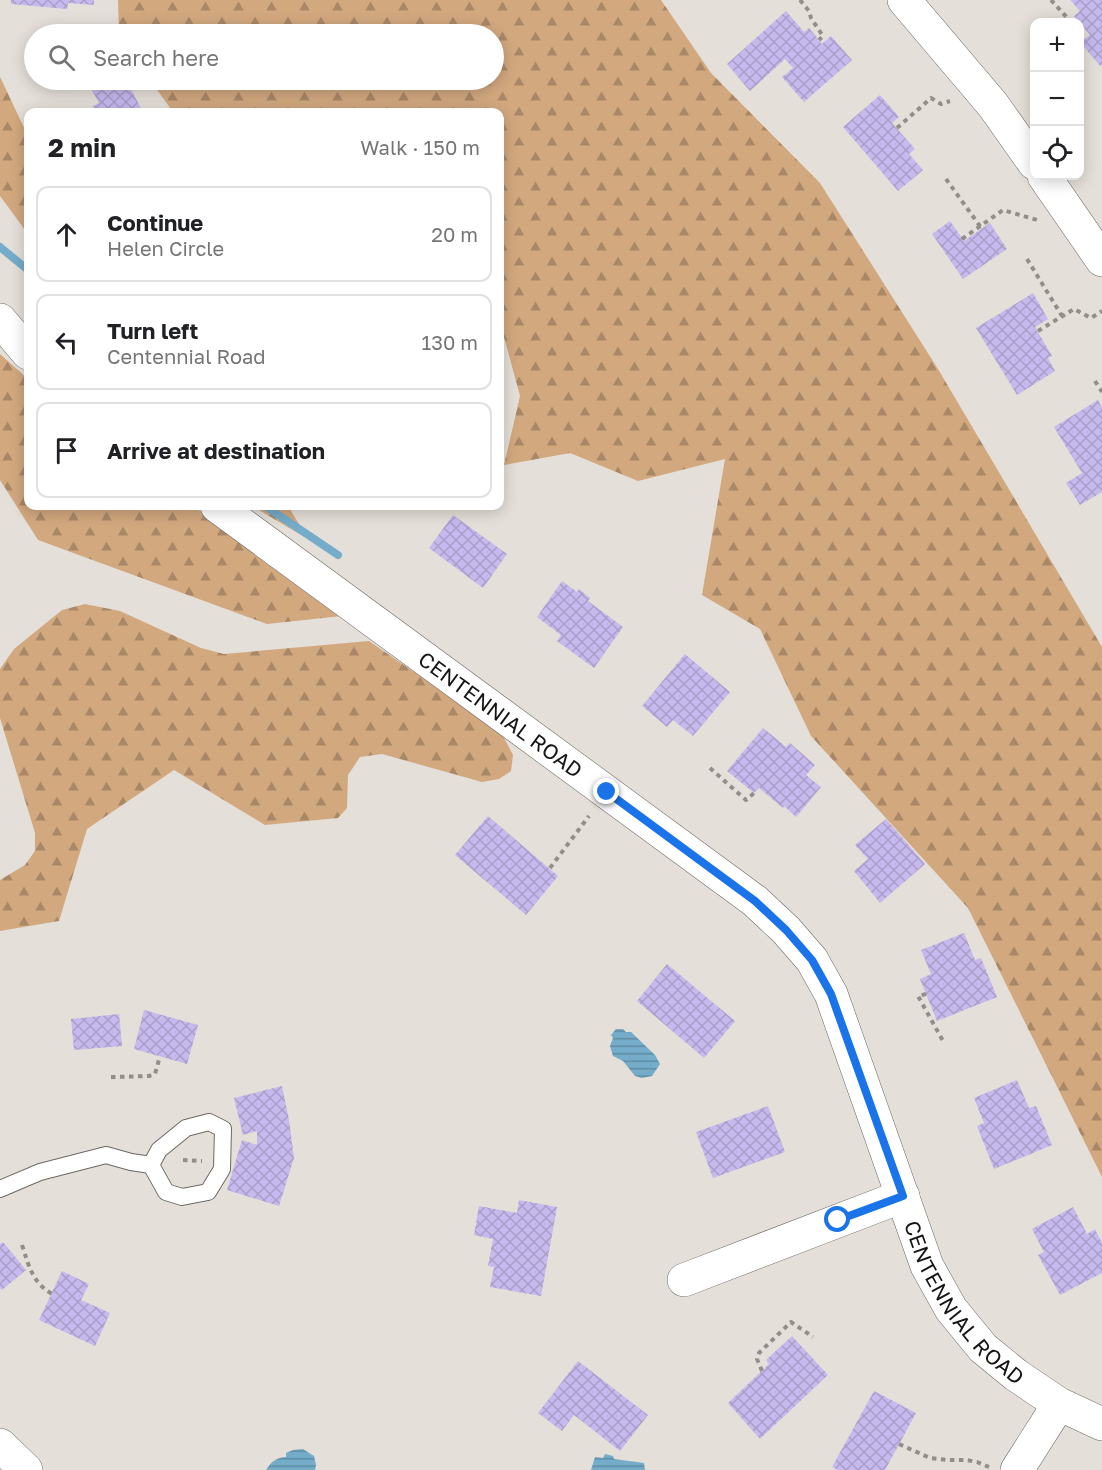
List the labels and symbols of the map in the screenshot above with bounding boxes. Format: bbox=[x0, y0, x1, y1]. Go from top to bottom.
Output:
street label: CENTENNIAL ROAD bbox=[414, 646, 588, 783]
route end bbox=[593, 778, 619, 804]
route start bbox=[824, 1206, 850, 1232]
street label: CENTENNIAL ROAD bbox=[899, 1217, 1030, 1390]

